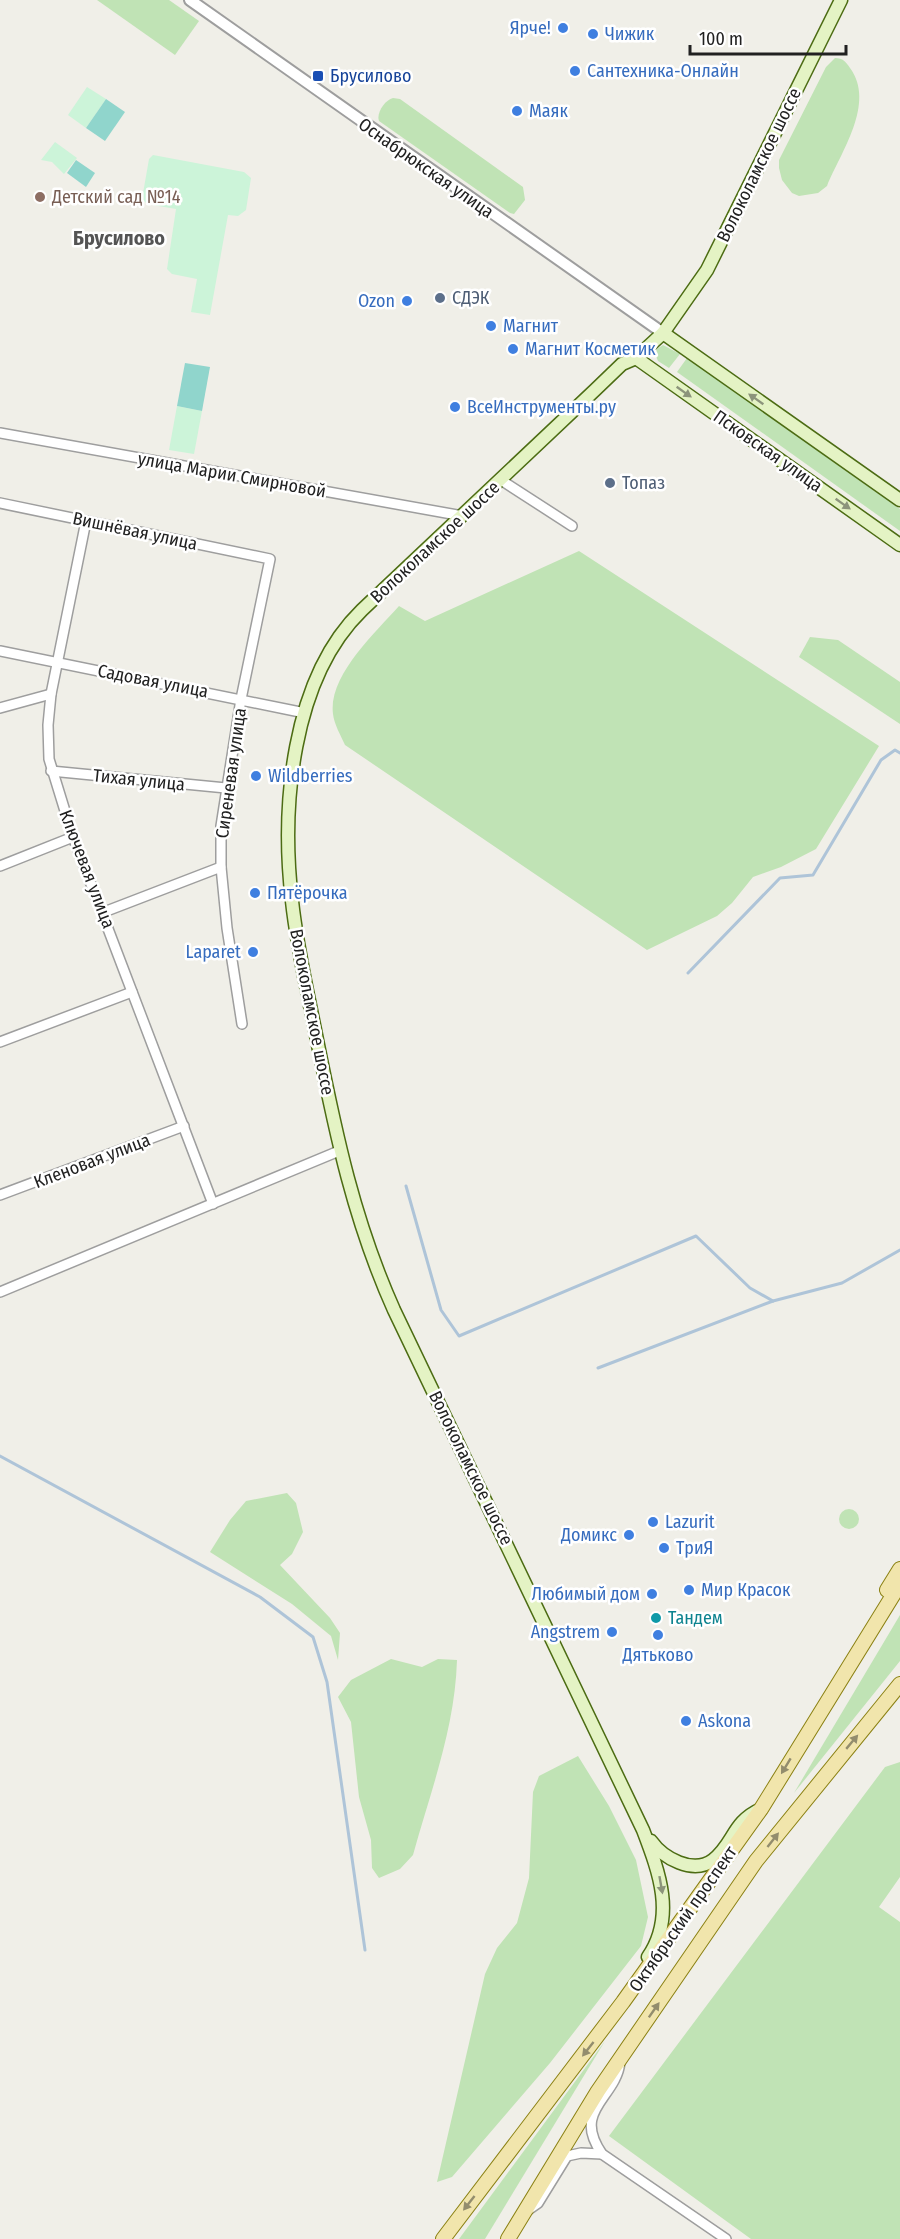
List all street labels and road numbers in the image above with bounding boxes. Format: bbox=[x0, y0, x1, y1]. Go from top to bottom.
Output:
street label: Волоколамское шоссе bbox=[712, 84, 806, 246]
street label: Оснабрюкская улица bbox=[354, 113, 498, 223]
street label: Псковская улица bbox=[709, 405, 827, 497]
street label: улица Марии Смирновой bbox=[136, 448, 328, 502]
street label: Волоколамское шоссе bbox=[366, 476, 504, 608]
street label: Вишнёвая улица bbox=[71, 507, 199, 555]
street label: Садовая улица bbox=[96, 659, 210, 703]
street label: Сиреневая улица bbox=[211, 706, 251, 840]
street label: Тихая улица bbox=[92, 764, 186, 796]
street label: Ключевая улица bbox=[54, 807, 120, 932]
street label: Волоколамское шоссе bbox=[285, 927, 339, 1097]
street label: Кленовая улица bbox=[31, 1129, 153, 1193]
street label: Волоколамское шоссе bbox=[424, 1387, 518, 1549]
street label: Октябрьский проспект bbox=[624, 1841, 742, 1996]

